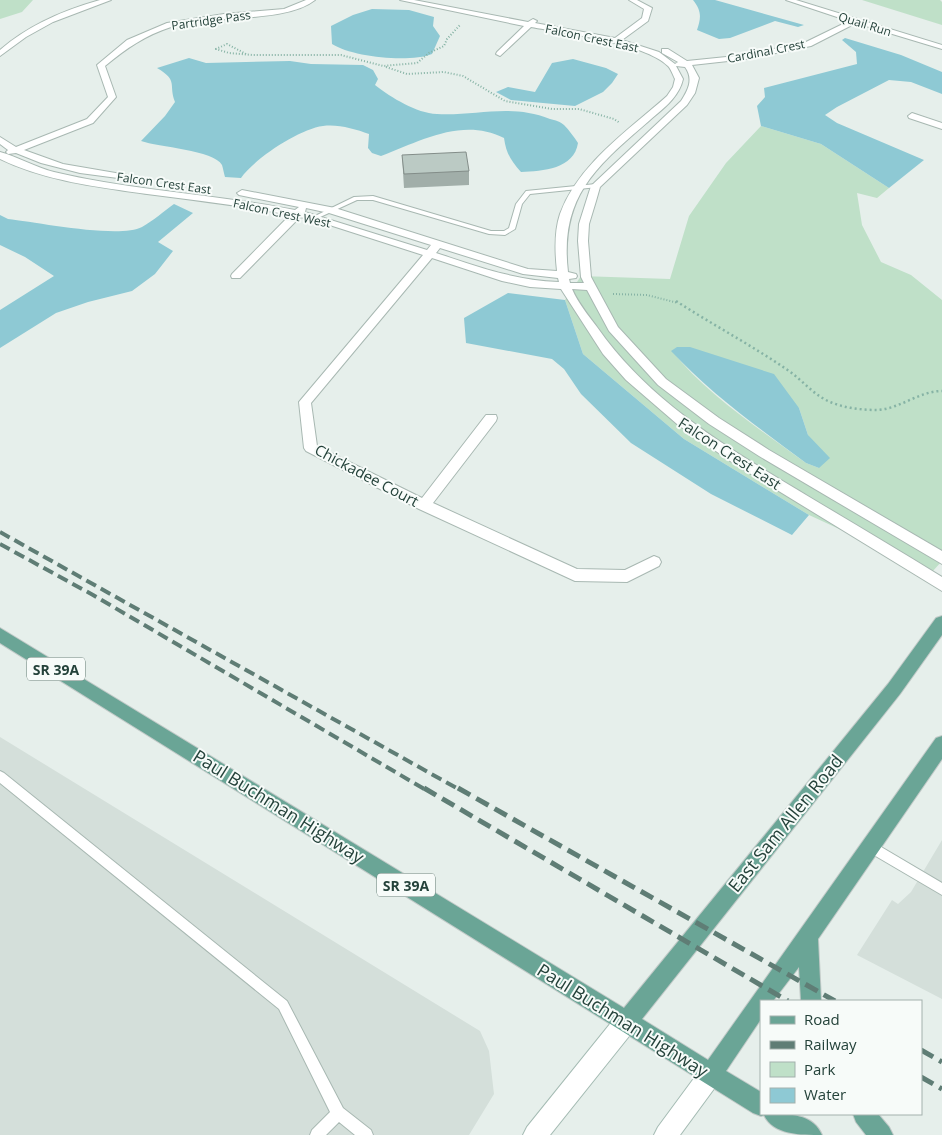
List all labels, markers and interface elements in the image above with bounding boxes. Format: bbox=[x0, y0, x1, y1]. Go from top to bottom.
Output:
street label: Partridge Pass bbox=[170, 6, 252, 34]
street label: Quail Run bbox=[836, 8, 894, 40]
street label: Falcon Crest East bbox=[544, 20, 640, 56]
street label: Cardinal Crest bbox=[726, 35, 806, 67]
street label: Falcon Crest East bbox=[116, 168, 212, 198]
street label: Falcon Crest West bbox=[232, 194, 332, 232]
street label: Falcon Crest East bbox=[675, 412, 785, 494]
street label: Chickadee Court bbox=[312, 439, 422, 511]
road number: SR 39A bbox=[27, 658, 85, 681]
street label: Paul Buchman Highway bbox=[189, 744, 370, 869]
street label: East Sam Allen Road bbox=[722, 749, 848, 897]
road number: SR 39A bbox=[377, 874, 435, 896]
street label: Paul Buchman Highway bbox=[533, 958, 714, 1083]
legend bbox=[760, 1000, 922, 1115]
text: Road bbox=[804, 1009, 840, 1029]
text: Railway bbox=[804, 1034, 857, 1054]
text: Park bbox=[804, 1059, 835, 1079]
text: Water bbox=[804, 1084, 846, 1104]

